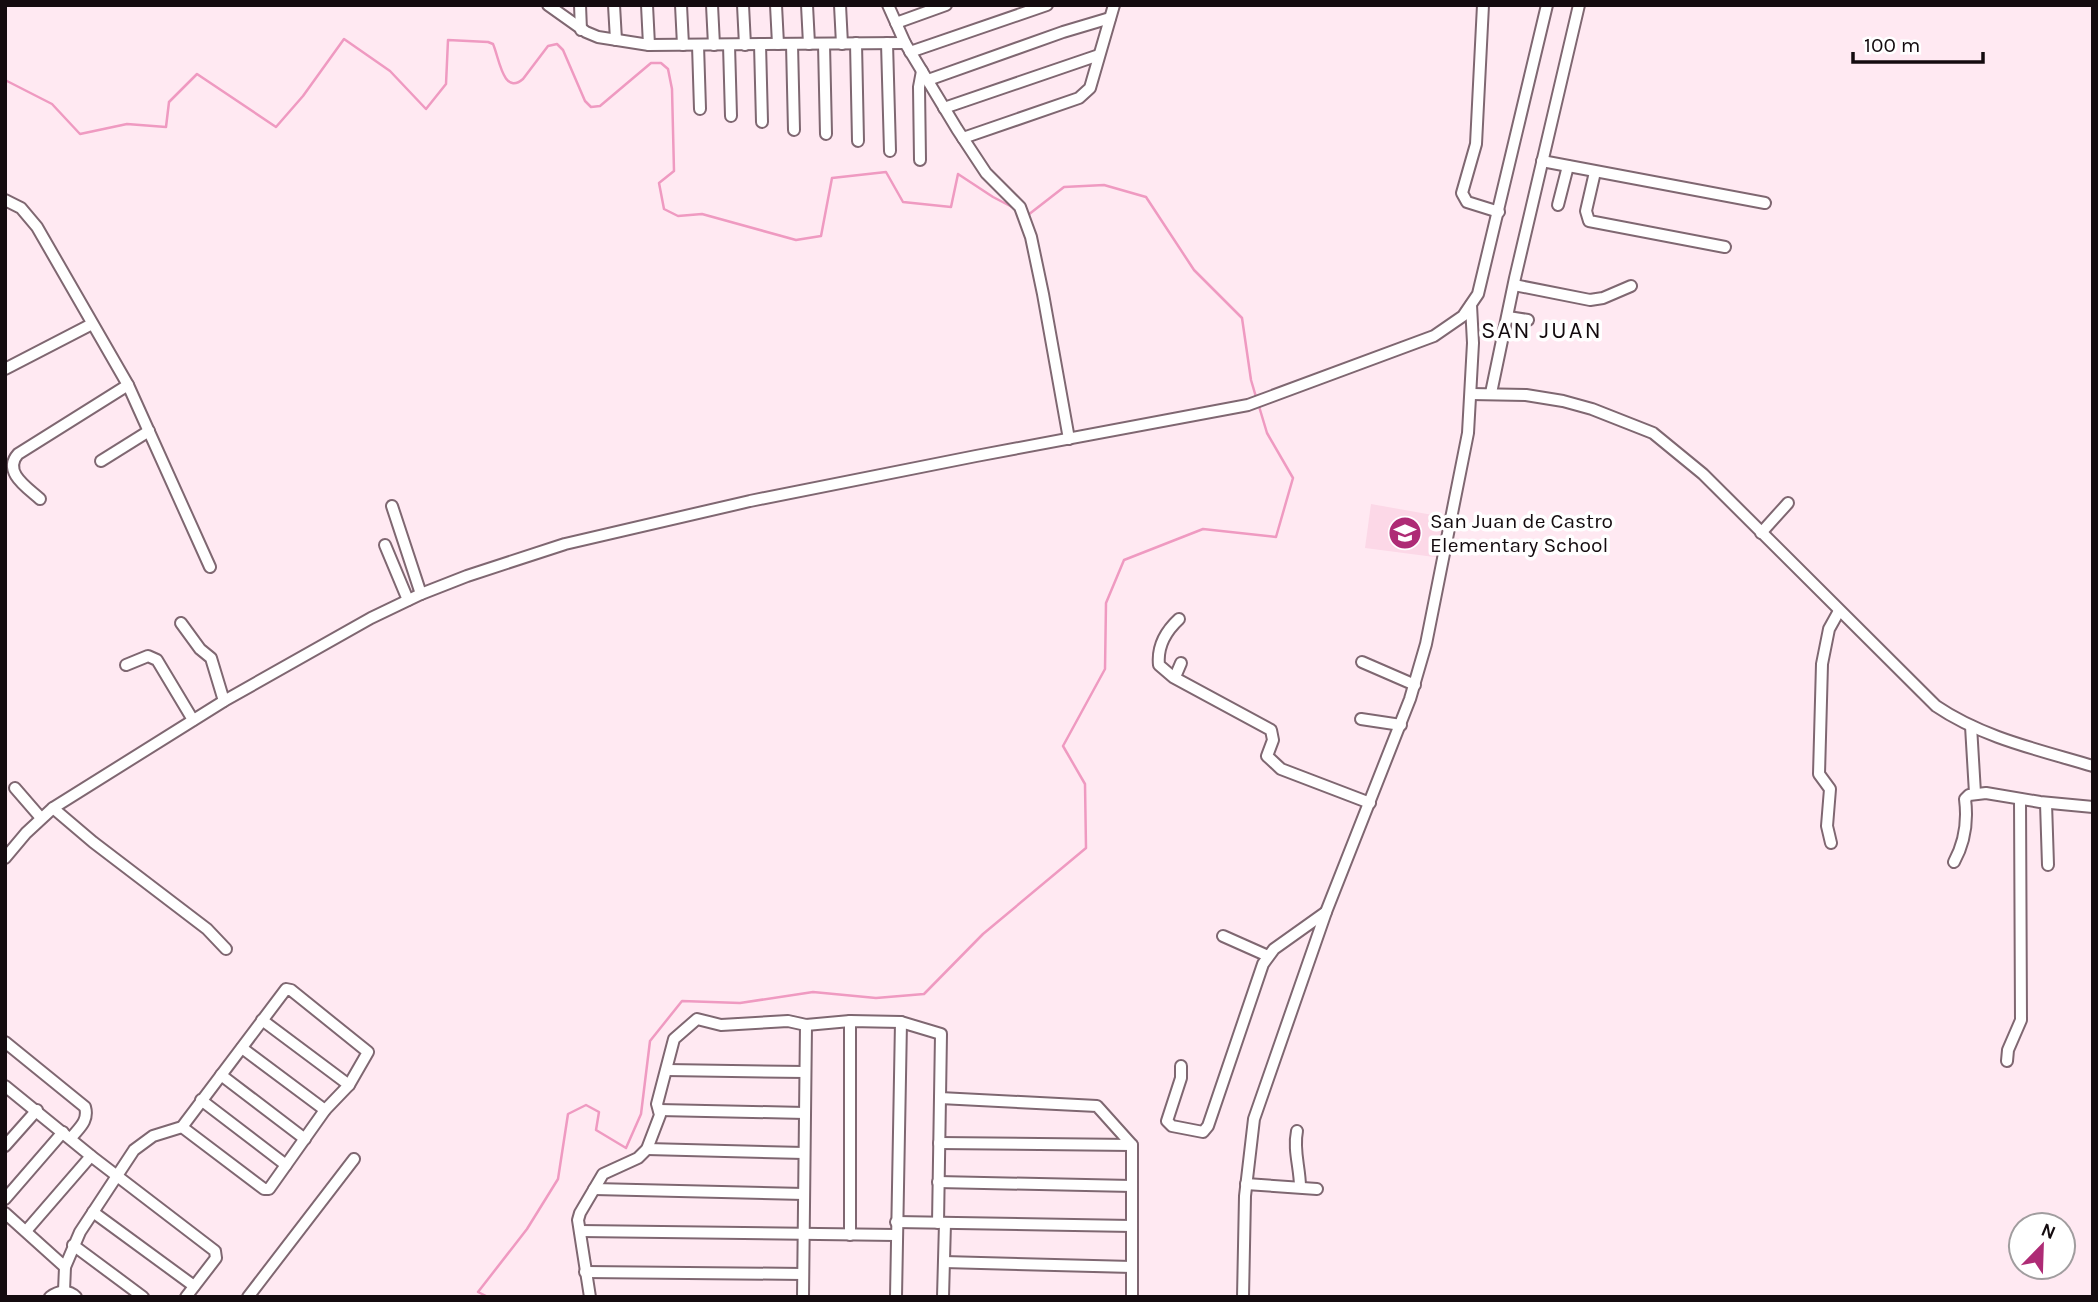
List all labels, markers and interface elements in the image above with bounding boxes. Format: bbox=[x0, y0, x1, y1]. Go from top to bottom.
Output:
scale bar bbox=[1853, 21, 1982, 65]
text: 100 m bbox=[1864, 33, 1921, 57]
district label: SAN JUAN bbox=[1481, 316, 1603, 344]
place label: San Juan de Castro Elementary School bbox=[1430, 509, 1613, 557]
school or university icon: San Juan de Castro Elementary School bbox=[1386, 514, 1424, 552]
north arrow bbox=[2007, 1211, 2077, 1281]
text: N bbox=[2038, 1218, 2059, 1244]

